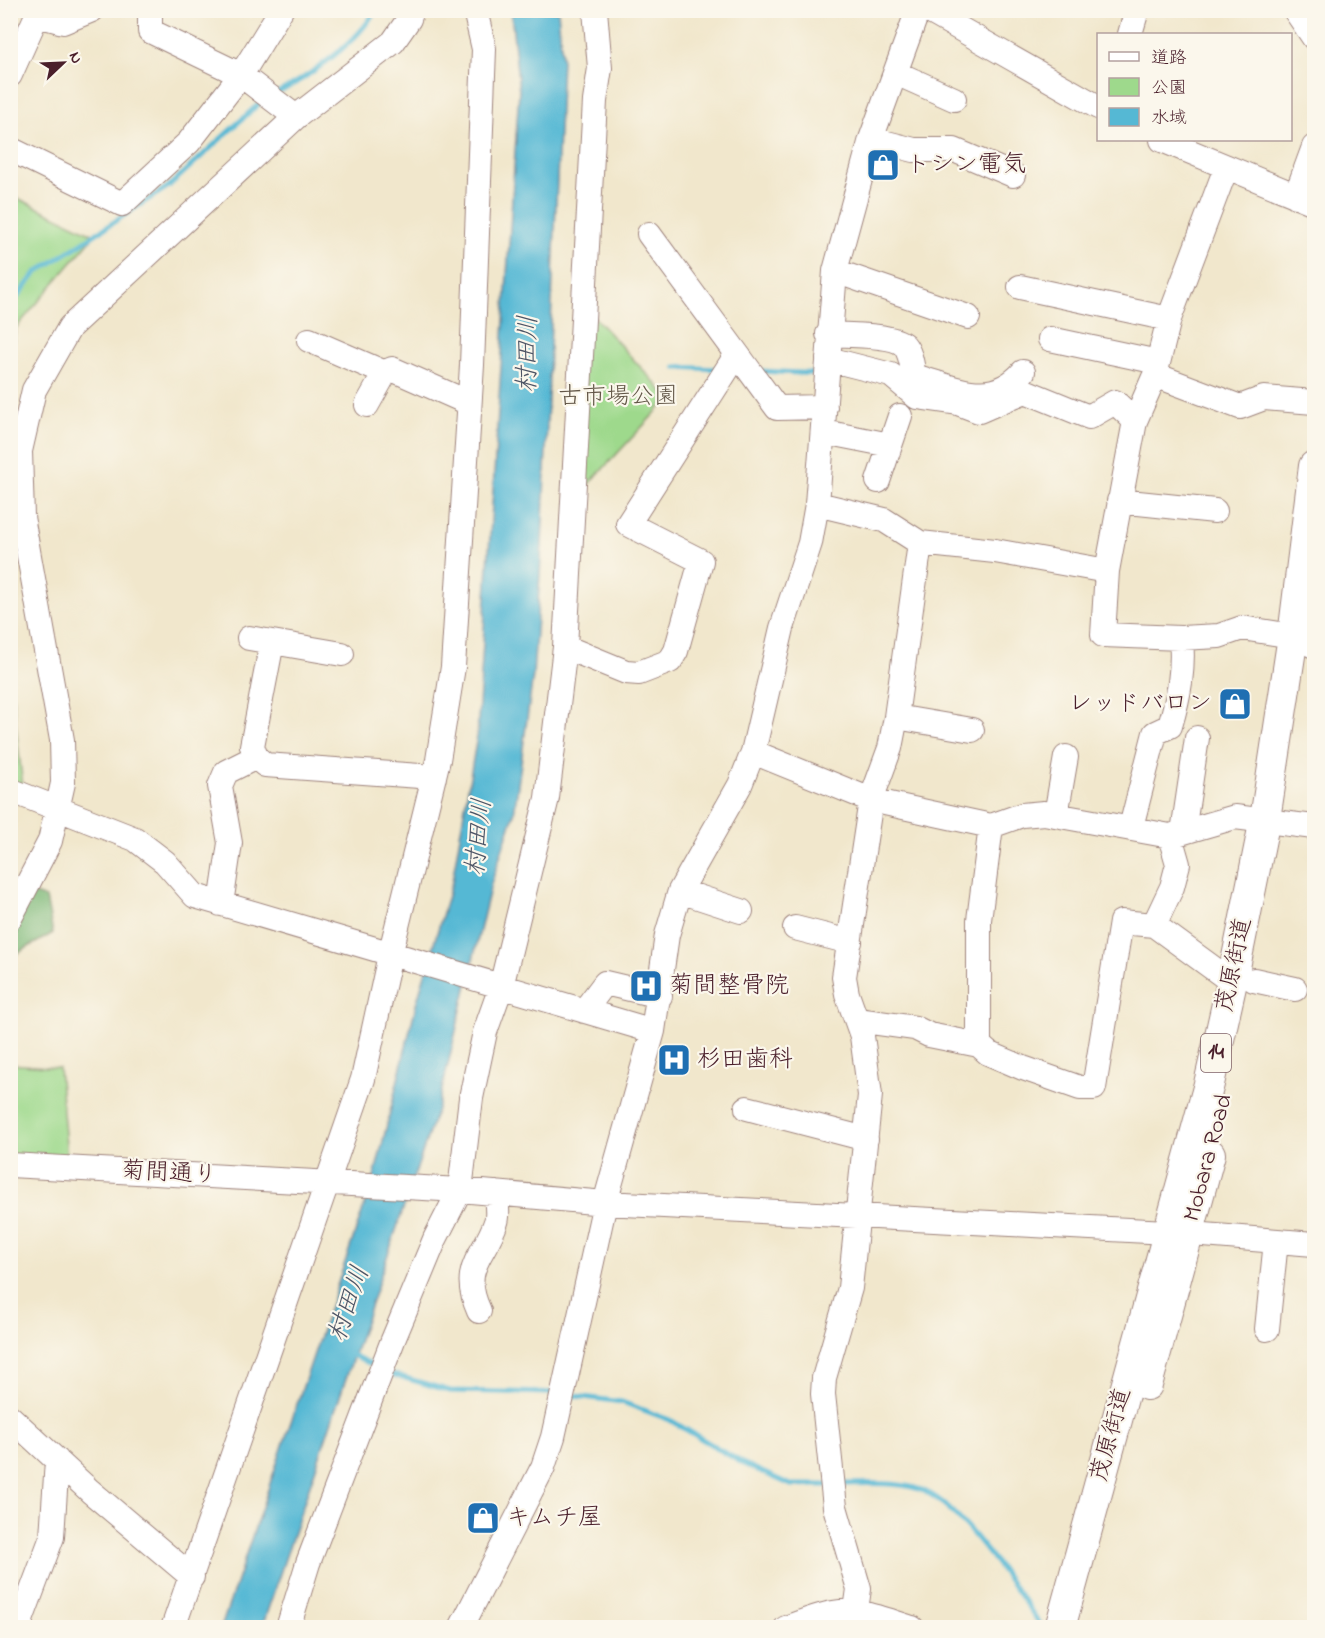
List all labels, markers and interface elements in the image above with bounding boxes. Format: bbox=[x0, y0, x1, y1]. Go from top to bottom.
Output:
north arrow bbox=[33, 33, 93, 93]
legend bbox=[1097, 33, 1292, 141]
text: 道路 bbox=[1151, 46, 1187, 72]
text: N bbox=[62, 48, 88, 68]
text: 公園 bbox=[1151, 76, 1187, 102]
text: 水域 bbox=[1151, 106, 1187, 132]
shop icon: トシン電気 bbox=[865, 147, 901, 183]
place label: トシン電気 bbox=[906, 148, 1026, 183]
water label: 村田川 bbox=[509, 315, 549, 393]
park label: 古市場公園 bbox=[558, 380, 678, 415]
shop icon: レッドバロン bbox=[1217, 686, 1253, 722]
place label: レッドバロン bbox=[1068, 687, 1212, 722]
water label: 村田川 bbox=[457, 796, 503, 878]
street label: 茂原街道 bbox=[1208, 914, 1262, 1016]
hospital icon: 菊間整骨院 bbox=[628, 968, 664, 1004]
place label: 菊間整骨院 bbox=[669, 969, 789, 1004]
road number: 14 bbox=[1201, 1034, 1231, 1072]
hospital icon: 杉田歯科 bbox=[656, 1042, 692, 1078]
place label: 杉田歯科 bbox=[697, 1043, 793, 1078]
street label: Mobara Road bbox=[1175, 1090, 1243, 1226]
street label: 菊間通り bbox=[120, 1154, 218, 1194]
water label: 村田川 bbox=[319, 1261, 381, 1347]
street label: 茂原街道 bbox=[1083, 1384, 1141, 1486]
shop icon: キムチ屋 bbox=[465, 1500, 501, 1536]
place label: キムチ屋 bbox=[506, 1501, 602, 1536]

